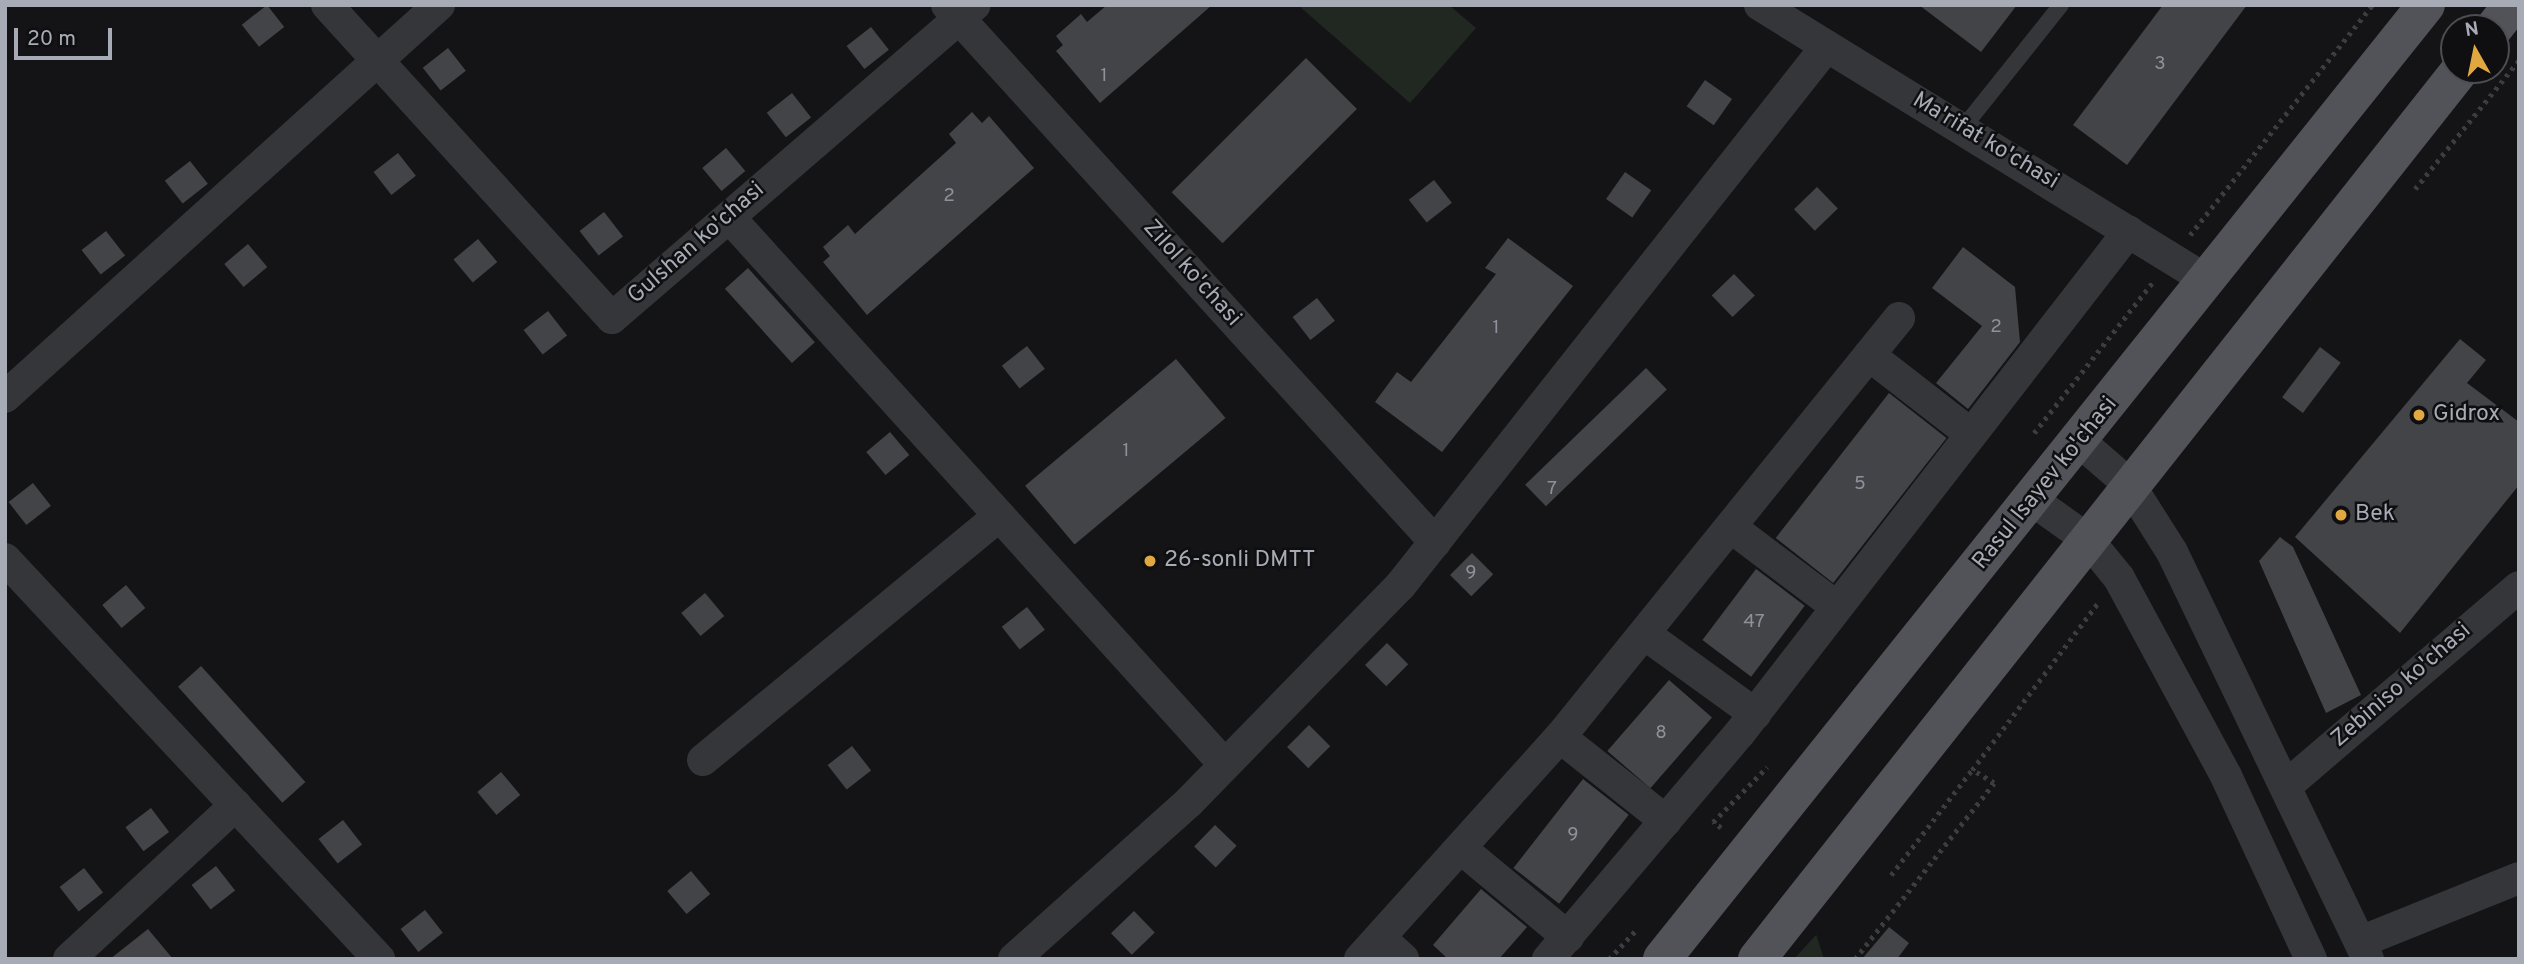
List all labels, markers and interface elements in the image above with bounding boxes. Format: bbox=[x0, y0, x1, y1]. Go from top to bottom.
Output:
scale bar bbox=[18, 14, 116, 58]
north arrow bbox=[2440, 14, 2510, 84]
text: N bbox=[2463, 17, 2481, 43]
text: 20 m bbox=[27, 26, 76, 53]
house number: 3 bbox=[2154, 54, 2166, 76]
house number: 1 bbox=[1100, 66, 1108, 88]
street label: Ma'rifat ko'chasi bbox=[1907, 88, 2063, 196]
street label: Gulshan ko'chasi bbox=[623, 177, 771, 311]
house number: 2 bbox=[943, 186, 955, 208]
street label: Zilol ko'chasi bbox=[1136, 215, 1246, 333]
house number: 2 bbox=[1990, 317, 2002, 339]
house number: 1 bbox=[1492, 318, 1500, 340]
street label: Rasul Isayev ko'chasi bbox=[1968, 392, 2124, 576]
place label: Gidrox bbox=[2433, 401, 2500, 429]
marker: Gidrox bbox=[2411, 407, 2427, 423]
house number: 1 bbox=[1122, 441, 1130, 463]
house number: 5 bbox=[1854, 474, 1866, 496]
house number: 7 bbox=[1547, 479, 1557, 501]
place label: Bek bbox=[2355, 501, 2395, 529]
marker: Bek bbox=[2333, 507, 2349, 523]
place label: 26-sonli DMTT bbox=[1164, 547, 1315, 575]
marker: 26-sonli DMTT bbox=[1142, 553, 1158, 569]
house number: 9 bbox=[1465, 563, 1477, 585]
house number: 47 bbox=[1743, 612, 1765, 634]
street label: Zebiniso ko'chasi bbox=[2327, 618, 2477, 754]
house number: 8 bbox=[1655, 723, 1667, 745]
house number: 9 bbox=[1567, 825, 1579, 847]

